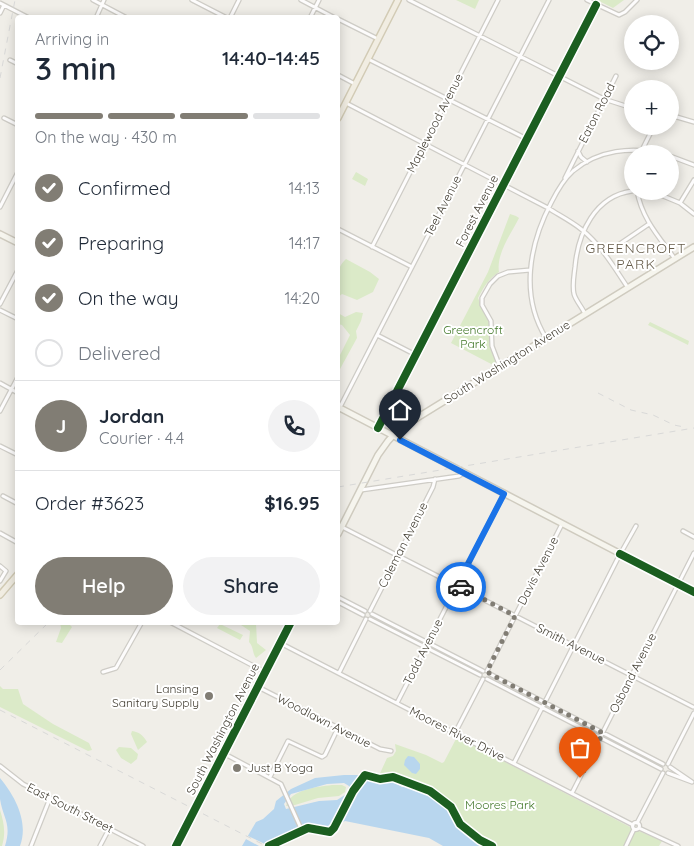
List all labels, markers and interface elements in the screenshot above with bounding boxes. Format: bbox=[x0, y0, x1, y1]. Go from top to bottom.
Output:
map controls bbox=[624, 15, 679, 200]
button: locate bbox=[624, 15, 679, 70]
text: Arriving in bbox=[35, 29, 109, 49]
text: 14:40–14:45 bbox=[222, 46, 320, 70]
text: 3 min bbox=[35, 48, 117, 88]
street label: Maplewood Avenue bbox=[403, 71, 466, 175]
street label: Eaton Road bbox=[575, 80, 618, 145]
button: + bbox=[624, 80, 679, 135]
text: On the way · 430 m bbox=[35, 127, 177, 147]
button: − bbox=[624, 145, 679, 200]
street label: Forest Avenue bbox=[452, 172, 501, 249]
street label: Teel Avenue bbox=[421, 173, 464, 239]
icon: check bbox=[35, 174, 63, 202]
text: Confirmed bbox=[78, 176, 171, 200]
text: 14:13 bbox=[289, 178, 320, 198]
icon: check bbox=[35, 229, 63, 257]
text: Preparing bbox=[78, 231, 164, 255]
text: 14:17 bbox=[289, 233, 320, 253]
district label: GREENCROFT PARK bbox=[586, 239, 686, 273]
icon: check bbox=[35, 284, 63, 312]
text: On the way bbox=[78, 286, 179, 310]
text: 14:20 bbox=[285, 288, 320, 308]
street label: South Washington Avenue bbox=[441, 317, 573, 407]
park label: Greencroft Park bbox=[443, 322, 503, 351]
text: Delivered bbox=[78, 341, 161, 365]
pin bbox=[379, 389, 421, 440]
icon: home bbox=[386, 396, 414, 424]
button: phone bbox=[268, 400, 320, 452]
text: Jordan bbox=[99, 404, 164, 428]
text: J bbox=[56, 414, 66, 438]
text: Courier · 4.4 bbox=[99, 428, 184, 448]
text: Order #3623 bbox=[35, 491, 144, 515]
text: $16.95 bbox=[264, 491, 320, 515]
street label: Coleman Avenue bbox=[375, 499, 431, 590]
street label: Davis Avenue bbox=[514, 534, 561, 607]
button: Help bbox=[35, 557, 173, 615]
button: Share bbox=[183, 557, 320, 615]
courier bbox=[436, 562, 486, 612]
icon: car bbox=[447, 573, 475, 601]
street label: Todd Avenue bbox=[400, 616, 446, 687]
street label: Smith Avenue bbox=[534, 620, 608, 667]
street label: Osband Avenue bbox=[606, 630, 659, 715]
street label: South Washington Avenue bbox=[183, 660, 262, 797]
place label: Lansing Sanitary Supply bbox=[112, 681, 199, 710]
marker: Lansing Sanitary Supply bbox=[203, 690, 215, 702]
street label: Woodlawn Avenue bbox=[275, 690, 374, 751]
street label: Moores River Drive bbox=[407, 703, 508, 764]
pin bbox=[559, 727, 601, 778]
icon: bag bbox=[566, 734, 594, 762]
place label: Just B Yoga bbox=[247, 760, 313, 775]
marker: Just B Yoga bbox=[231, 762, 243, 774]
street label: East South Street bbox=[25, 779, 116, 836]
park label: Moores Park bbox=[465, 797, 535, 812]

